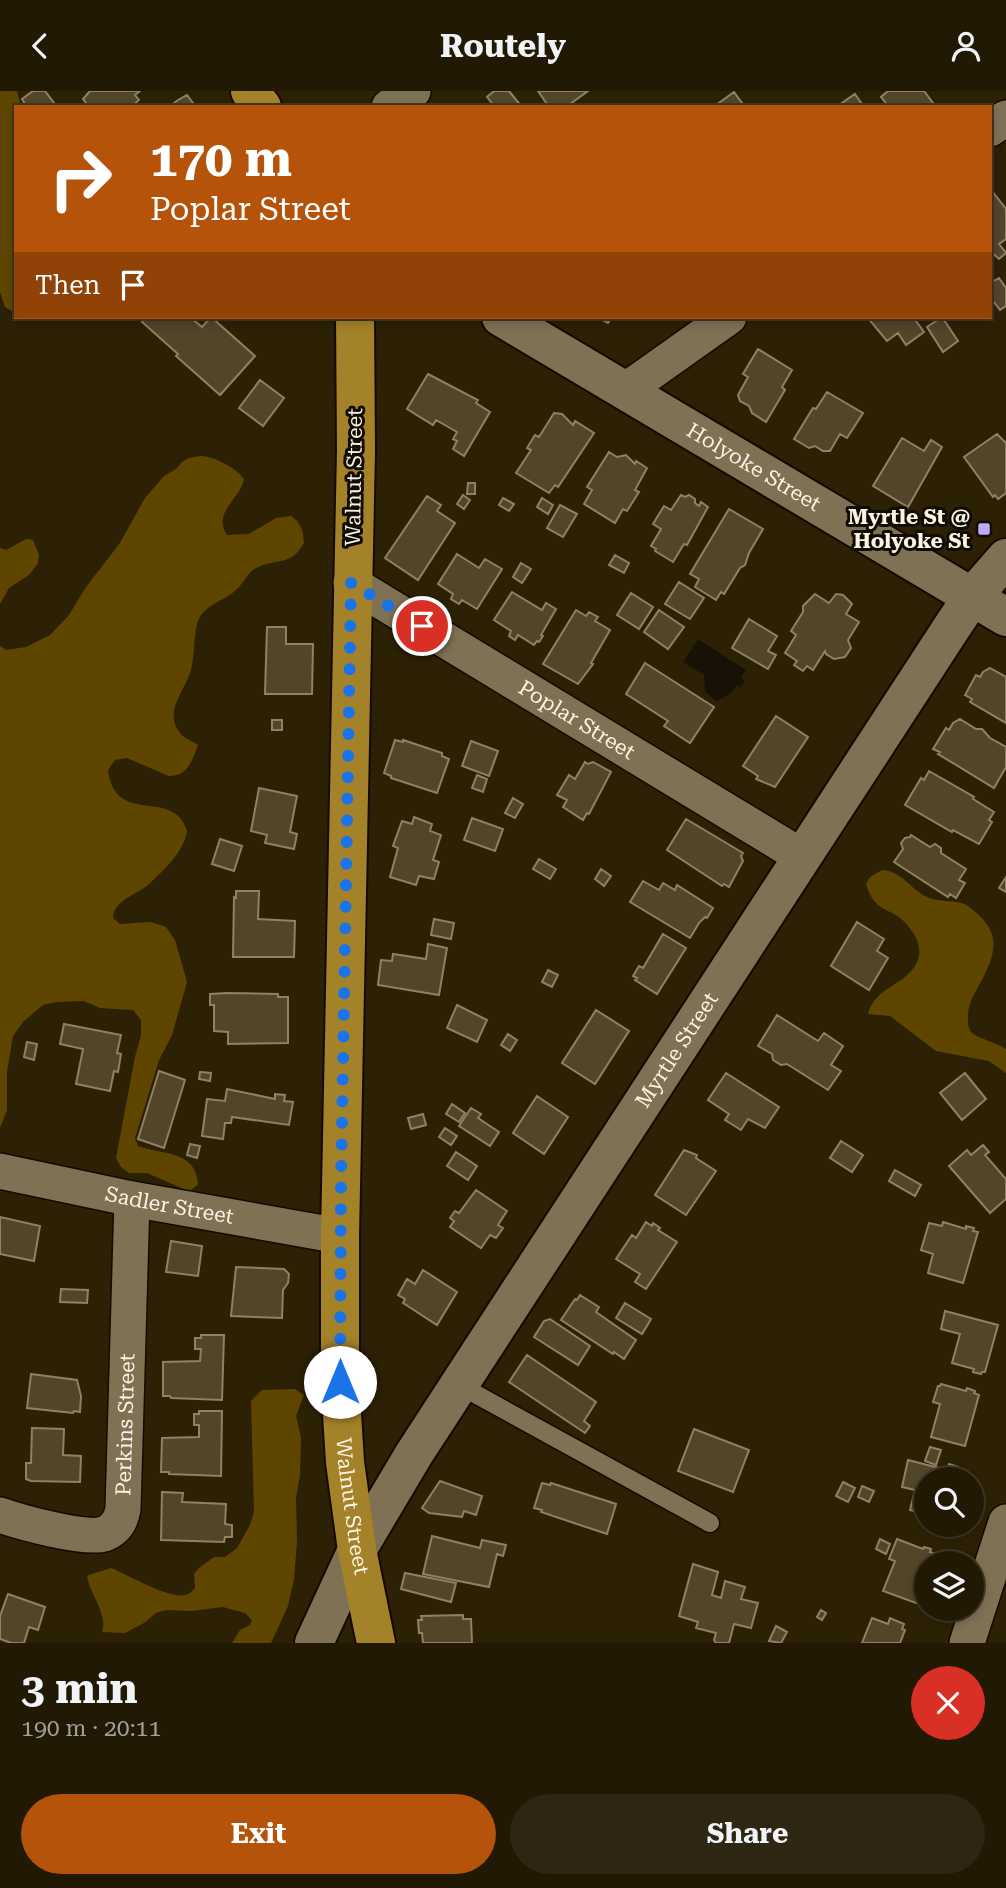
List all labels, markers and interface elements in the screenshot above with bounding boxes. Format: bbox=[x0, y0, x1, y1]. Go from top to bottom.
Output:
icon: back bbox=[21, 27, 59, 65]
text: Routely bbox=[440, 27, 566, 65]
icon: person bbox=[947, 27, 985, 65]
text: 170 m bbox=[150, 131, 292, 188]
icon: right bbox=[35, 133, 126, 224]
text: Poplar Street bbox=[150, 190, 351, 228]
icon: arrive bbox=[114, 266, 152, 304]
text: Then bbox=[35, 270, 100, 300]
street label: Walnut Street bbox=[341, 408, 367, 546]
street label: Holyoke Street bbox=[683, 418, 825, 516]
place label: Myrtle St @ Holyoke St bbox=[848, 505, 970, 553]
marker: Myrtle St @ Holyoke St bbox=[976, 521, 992, 537]
pin bbox=[392, 596, 452, 656]
icon: arrive bbox=[403, 607, 441, 645]
street label: Poplar Street bbox=[514, 675, 639, 764]
street label: Myrtle Street bbox=[631, 988, 723, 1112]
street label: Sadler Street bbox=[103, 1182, 236, 1229]
position arrow bbox=[303, 1345, 377, 1419]
street label: Perkins Street bbox=[111, 1353, 140, 1496]
street label: Walnut Street bbox=[331, 1437, 374, 1577]
map controls bbox=[914, 1467, 984, 1621]
button: search bbox=[914, 1467, 984, 1537]
button: layers bbox=[914, 1551, 984, 1621]
text: 3 min bbox=[21, 1664, 138, 1713]
button: close bbox=[911, 1666, 985, 1740]
text: 190 m · 20:11 bbox=[21, 1715, 161, 1742]
button: Exit bbox=[21, 1794, 496, 1874]
button: Share bbox=[510, 1794, 985, 1874]

